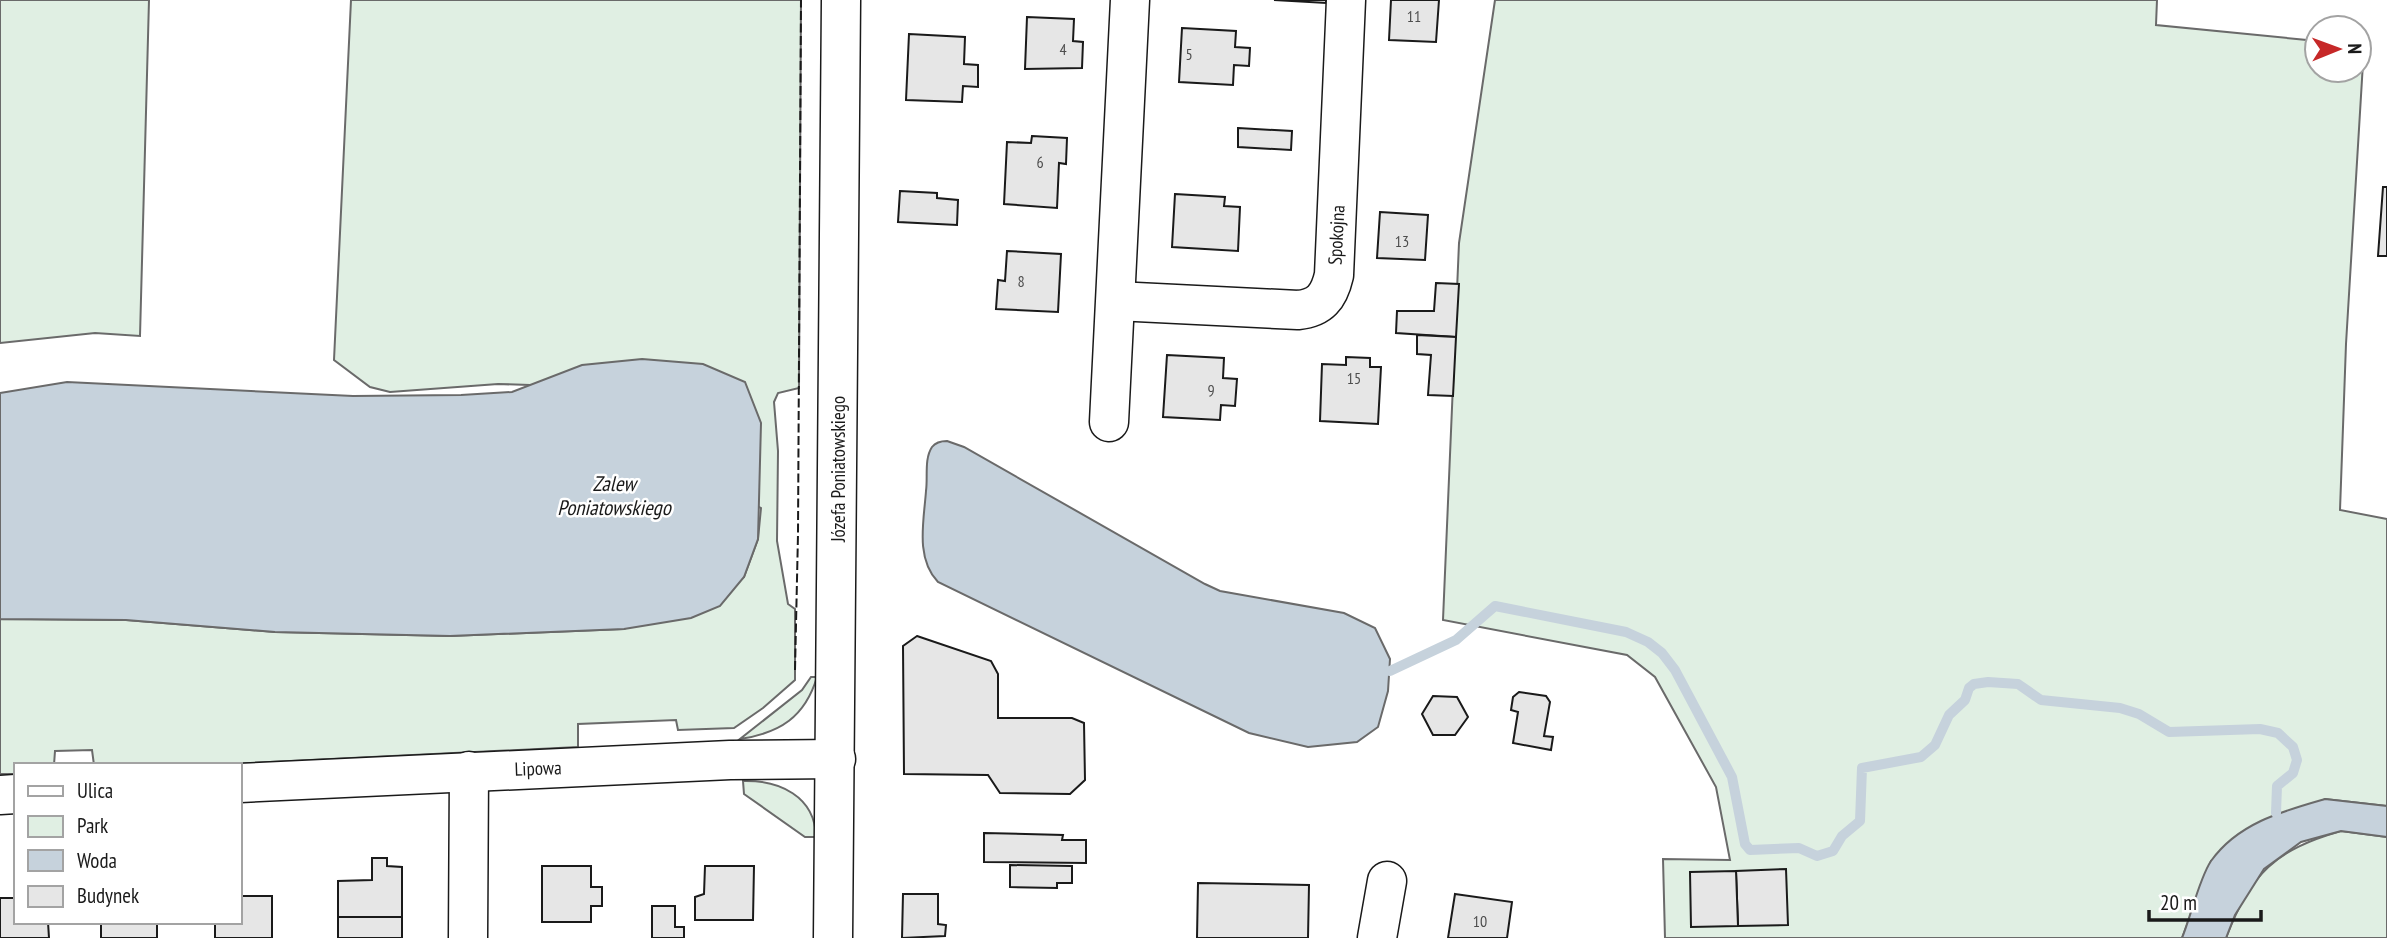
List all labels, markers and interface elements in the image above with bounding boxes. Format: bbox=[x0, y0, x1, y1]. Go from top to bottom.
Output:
house number: 11 bbox=[1407, 6, 1421, 26]
north arrow bbox=[2303, 14, 2373, 84]
house number: 4 bbox=[1059, 39, 1067, 59]
text: N bbox=[2343, 43, 2367, 54]
house number: 5 bbox=[1185, 44, 1193, 64]
house number: 6 bbox=[1036, 152, 1044, 172]
street label: Spokojna bbox=[1322, 204, 1350, 266]
house number: 13 bbox=[1395, 231, 1409, 251]
house number: 8 bbox=[1017, 271, 1025, 291]
house number: 15 bbox=[1347, 368, 1361, 388]
house number: 9 bbox=[1207, 380, 1215, 400]
street label: Józefa Poniatowskiego bbox=[826, 396, 850, 543]
water label: Zalew Poniatowskiego bbox=[557, 470, 673, 521]
street label: Lipowa bbox=[514, 755, 562, 781]
legend bbox=[14, 763, 242, 924]
text: Ulica bbox=[77, 777, 113, 804]
text: Park bbox=[77, 812, 108, 839]
text: Woda bbox=[77, 847, 117, 874]
scale bar bbox=[2149, 878, 2261, 922]
text: Budynek bbox=[77, 882, 139, 909]
text: 20 m bbox=[2160, 889, 2197, 916]
house number: 10 bbox=[1473, 911, 1487, 931]

